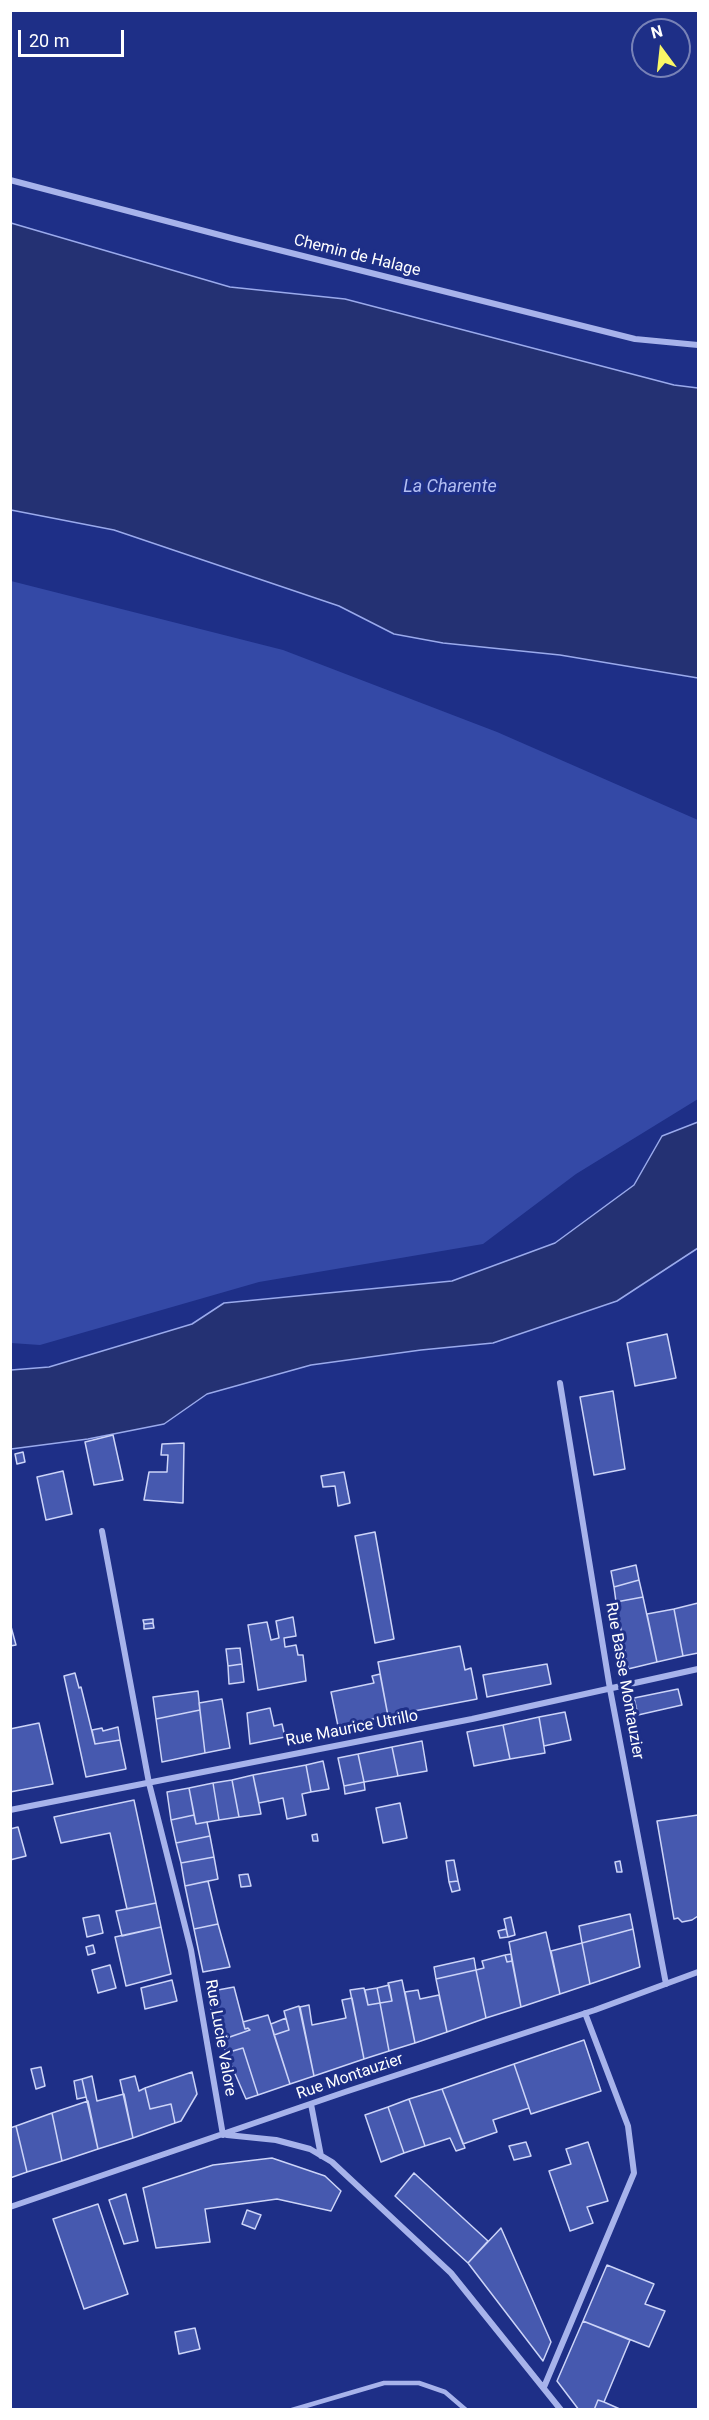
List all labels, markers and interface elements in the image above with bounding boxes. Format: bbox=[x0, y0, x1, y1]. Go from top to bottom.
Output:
scale bar bbox=[21, 18, 128, 56]
north arrow bbox=[631, 18, 691, 78]
text: N bbox=[649, 21, 665, 43]
text: 20 m bbox=[29, 30, 69, 51]
street label: Chemin de Halage bbox=[292, 231, 422, 281]
water label: La Charente bbox=[403, 476, 497, 498]
street label: Rue Basse Montauzier bbox=[601, 1601, 647, 1761]
street label: Rue Maurice Utrillo bbox=[284, 1707, 420, 1751]
street label: Rue Lucie Valore bbox=[200, 1978, 240, 2098]
street label: Rue Montauzier bbox=[294, 2050, 406, 2104]

